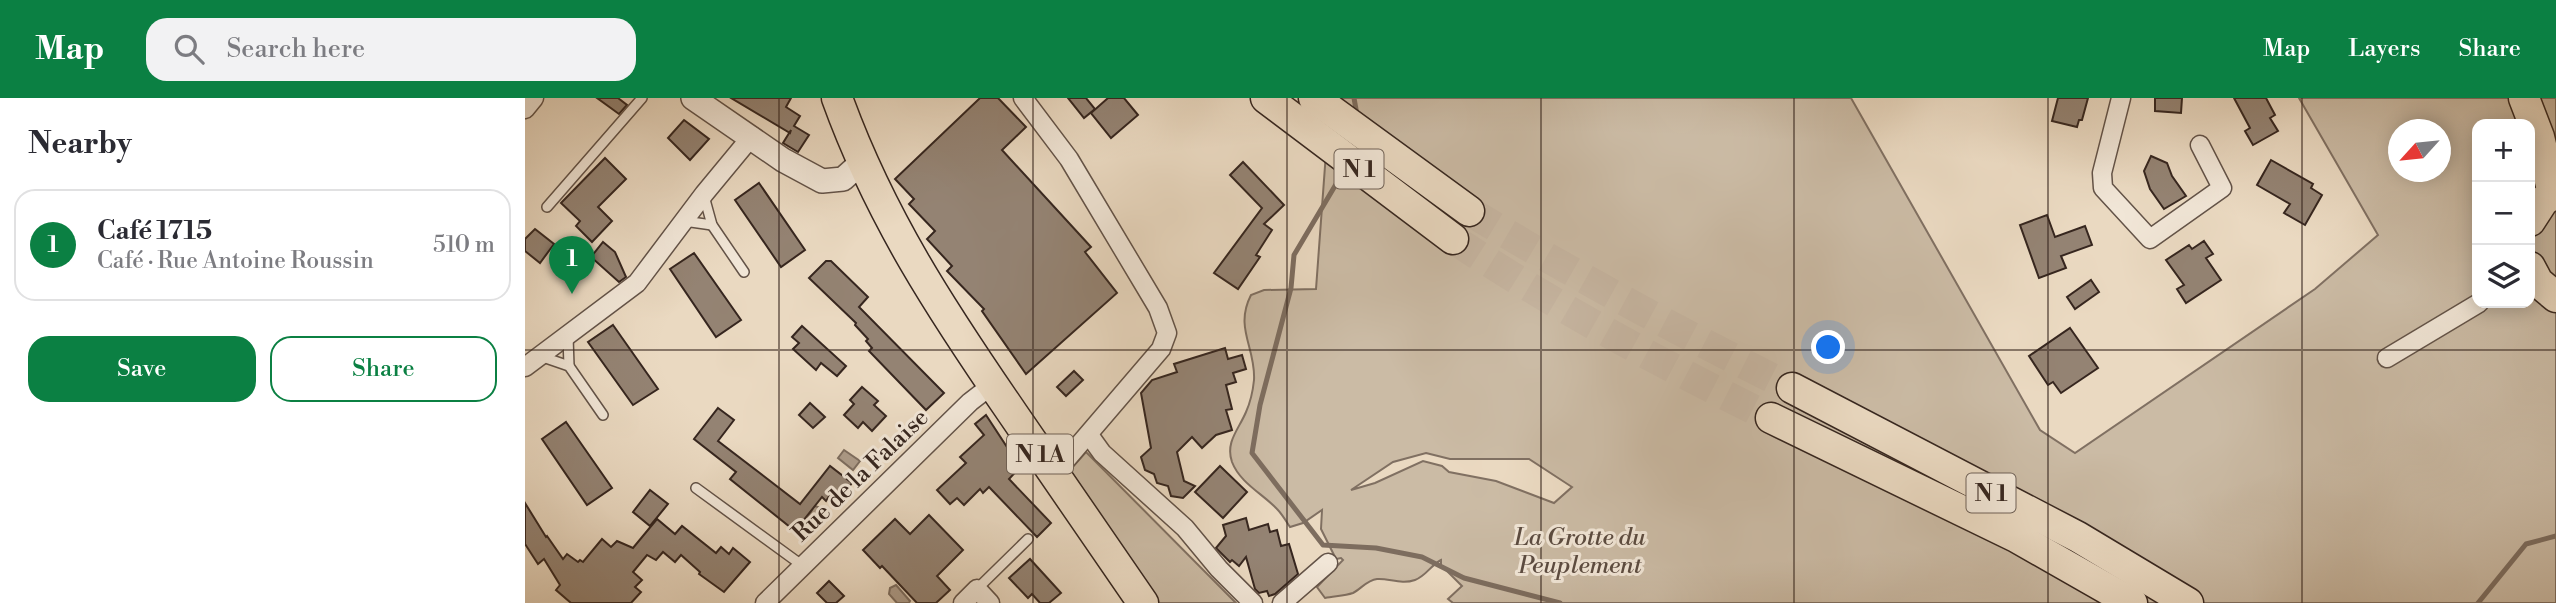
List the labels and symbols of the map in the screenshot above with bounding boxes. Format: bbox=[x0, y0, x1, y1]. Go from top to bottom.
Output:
north arrow bbox=[2388, 119, 2451, 182]
road number: N 1 bbox=[1335, 150, 1383, 188]
pin: 1 bbox=[549, 236, 595, 294]
your location bbox=[1811, 330, 1845, 364]
street label: Rue de la Falaise bbox=[786, 403, 935, 548]
road number: N 1A bbox=[1007, 434, 1073, 474]
road number: N 1 bbox=[1967, 474, 2015, 512]
park label: La Grotte du Peuplement bbox=[1513, 523, 1646, 581]

